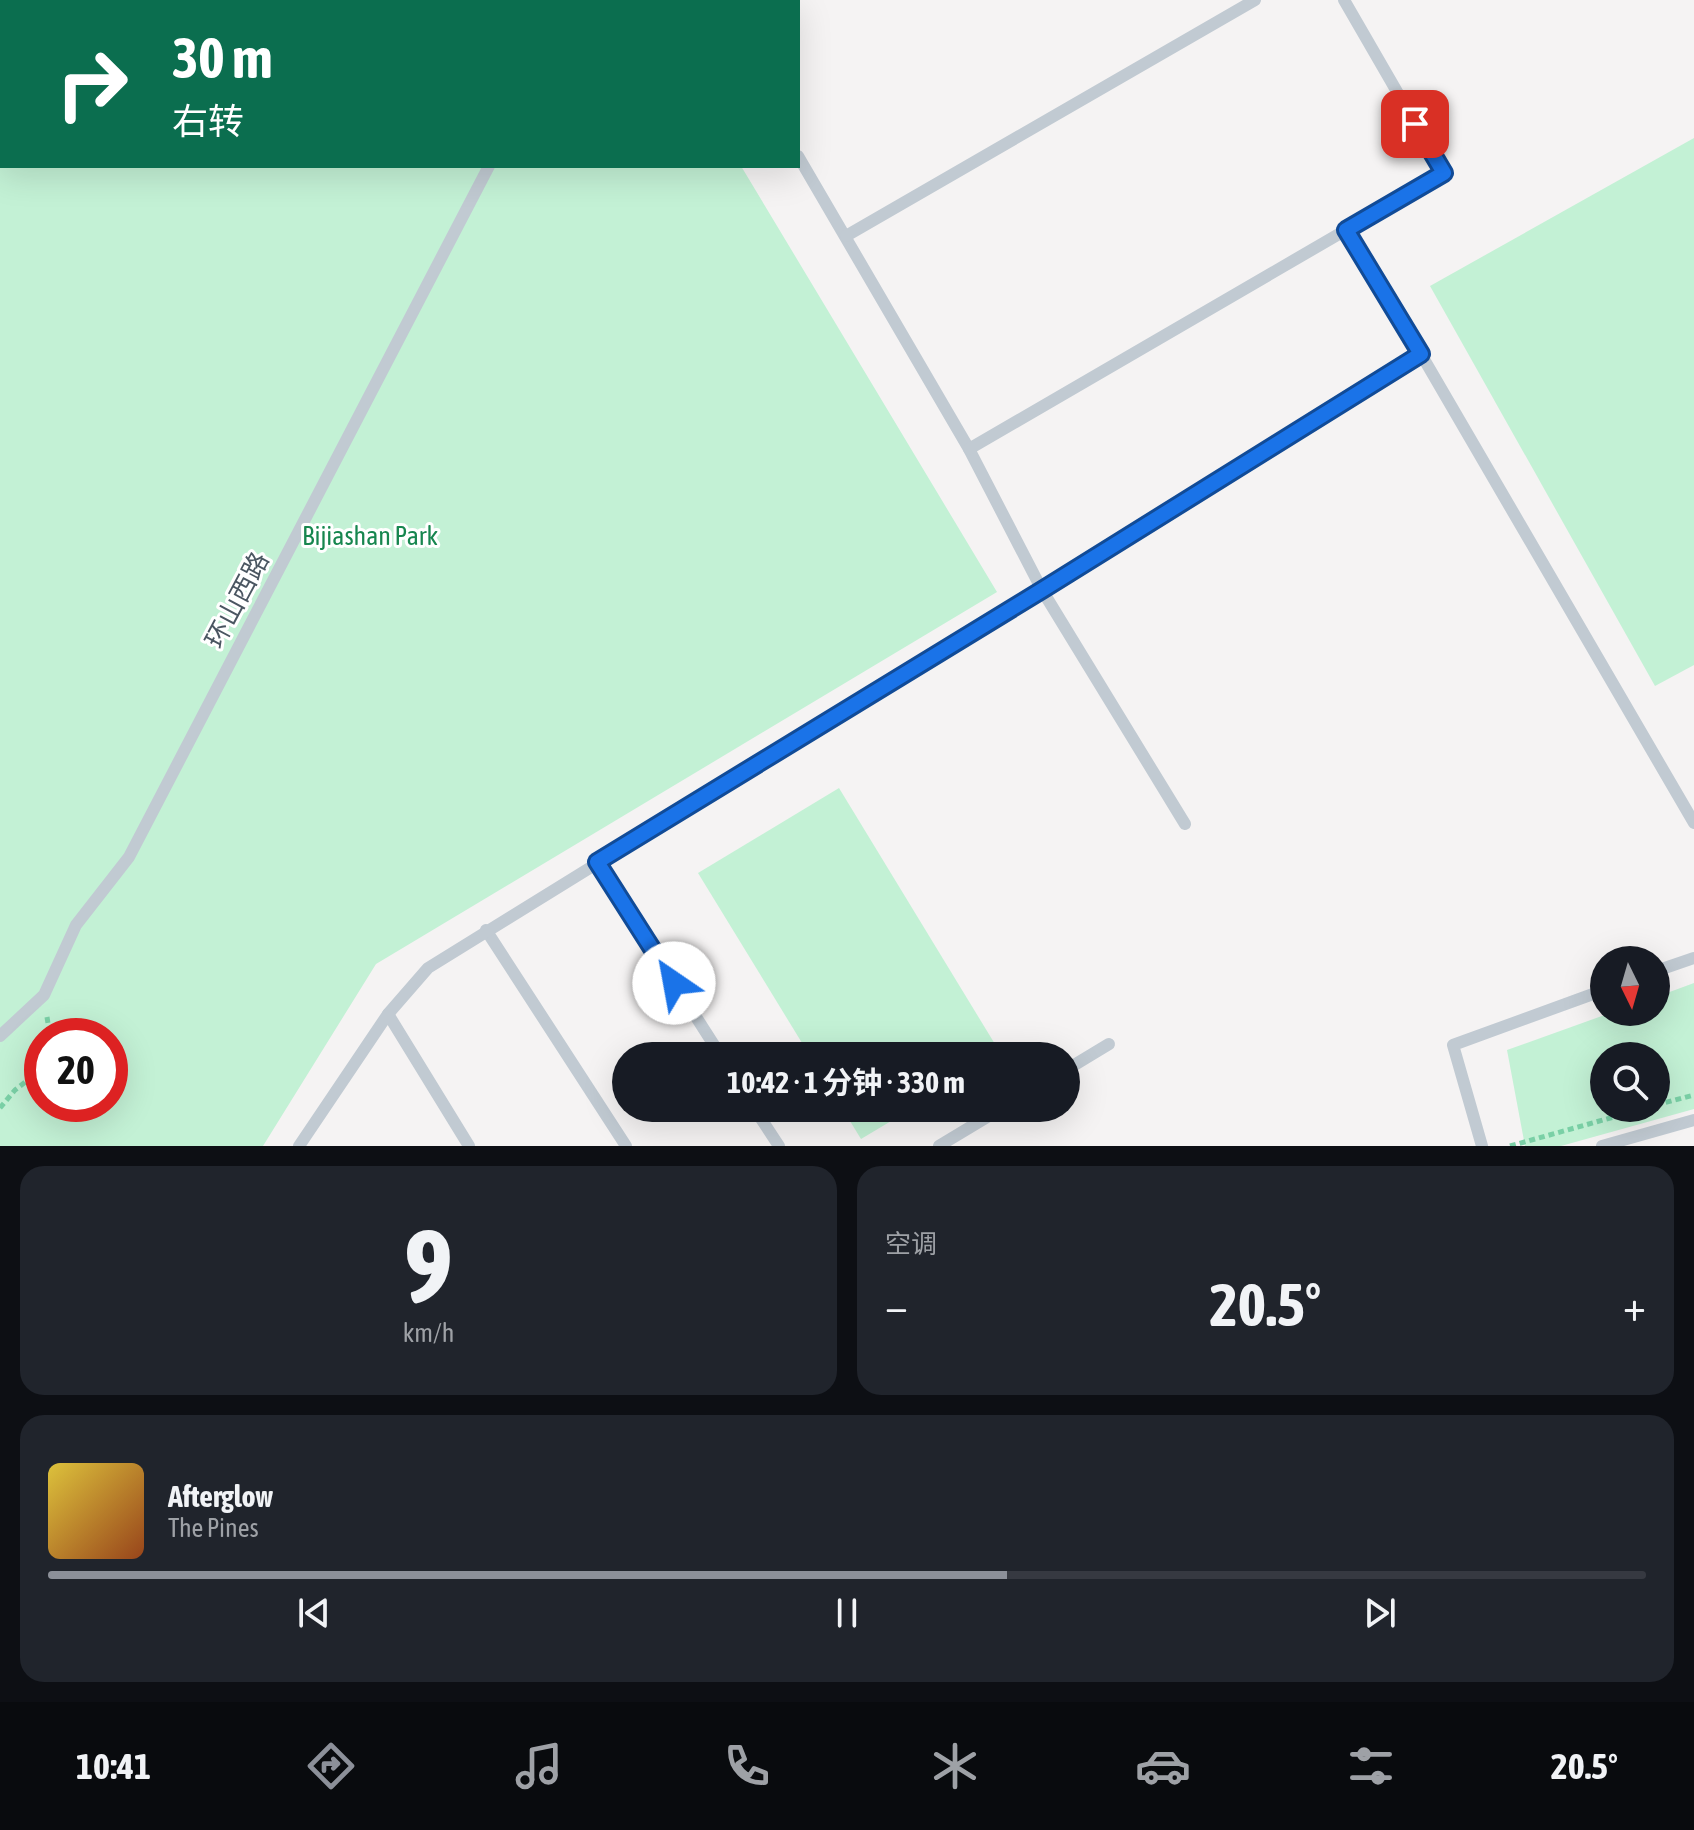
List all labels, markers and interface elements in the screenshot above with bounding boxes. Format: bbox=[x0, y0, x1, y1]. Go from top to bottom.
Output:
text: 30 m bbox=[172, 26, 273, 90]
icon: right bbox=[40, 32, 144, 136]
pin bbox=[1381, 90, 1449, 158]
text: 右转 bbox=[172, 100, 244, 142]
icon: arrive bbox=[1393, 102, 1437, 146]
park label: Bijiashan Park bbox=[302, 521, 438, 551]
street label: 环山西路 bbox=[199, 547, 275, 653]
position arrow bbox=[632, 941, 716, 1025]
north arrow bbox=[1590, 946, 1670, 1026]
map controls bbox=[1590, 946, 1670, 1122]
speed limit sign: 20 bbox=[24, 1018, 128, 1122]
button: search bbox=[1590, 1042, 1670, 1122]
text: 10:42 · 1 分钟 · 330 m bbox=[727, 1065, 965, 1099]
text: 9 bbox=[404, 1206, 453, 1325]
text: 空调 bbox=[885, 1229, 937, 1259]
text: 20.5° bbox=[1210, 1270, 1321, 1339]
text: − bbox=[885, 1280, 908, 1330]
text: + bbox=[1623, 1280, 1646, 1330]
text: km/h bbox=[403, 1318, 454, 1348]
text: Afterglow bbox=[168, 1479, 273, 1513]
text: The Pines bbox=[168, 1513, 259, 1543]
icon: previous bbox=[292, 1591, 336, 1635]
icon: pause bbox=[825, 1591, 869, 1635]
icon: next bbox=[1358, 1591, 1402, 1635]
icon: directions bbox=[303, 1738, 359, 1794]
icon: music bbox=[511, 1738, 567, 1794]
icon: phone bbox=[719, 1738, 775, 1794]
icon: climate bbox=[927, 1738, 983, 1794]
icon: car bbox=[1135, 1738, 1191, 1794]
icon: filters bbox=[1343, 1738, 1399, 1794]
text: 10:41 bbox=[76, 1745, 151, 1787]
text: 20.5° bbox=[1551, 1745, 1618, 1787]

